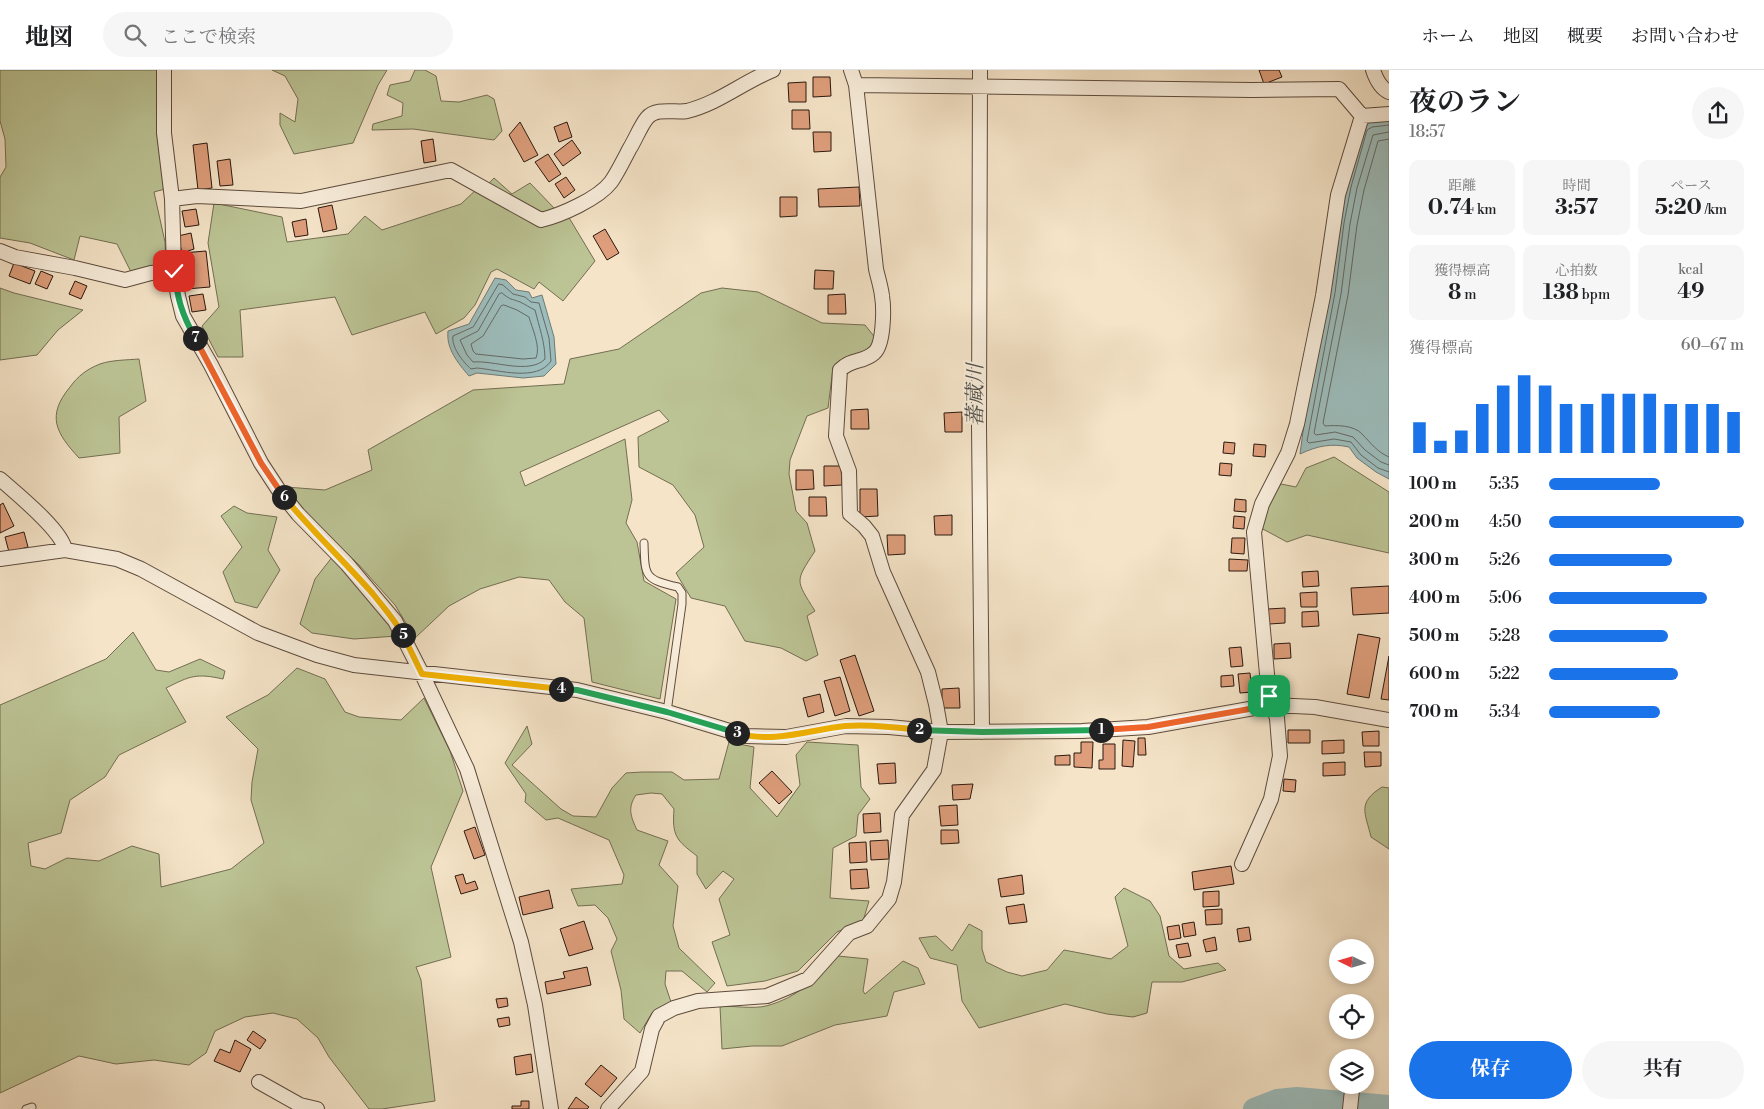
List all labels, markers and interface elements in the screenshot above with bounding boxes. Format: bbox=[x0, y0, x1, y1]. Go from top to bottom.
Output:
search box bbox=[103, 12, 453, 57]
icon: search bbox=[121, 21, 149, 49]
text: 地図 bbox=[25, 23, 73, 53]
text: ここで検索 bbox=[161, 25, 256, 49]
text: ホーム bbox=[1421, 25, 1475, 48]
text: 地図 bbox=[1503, 25, 1539, 48]
text: 概要 bbox=[1567, 25, 1603, 48]
text: お問い合わせ bbox=[1631, 25, 1739, 48]
text: 夜のラン bbox=[1409, 85, 1521, 120]
button: share bbox=[1692, 87, 1744, 139]
text: 18:57 bbox=[1409, 122, 1445, 142]
text: 距離 bbox=[1448, 177, 1476, 195]
text: 時間 bbox=[1562, 177, 1590, 195]
text: ペース bbox=[1670, 177, 1711, 195]
text: 0.74 bbox=[1428, 195, 1474, 221]
text: 3:57 bbox=[1555, 195, 1598, 221]
text: 5:20 bbox=[1655, 195, 1702, 221]
text: km bbox=[1474, 201, 1496, 219]
text: /km bbox=[1702, 201, 1727, 219]
pin bbox=[153, 250, 195, 292]
icon: check bbox=[160, 257, 188, 285]
text: kcal bbox=[1678, 261, 1704, 279]
text: 獲得標高 bbox=[1434, 262, 1490, 280]
text: 心拍数 bbox=[1555, 262, 1597, 280]
text: 49 bbox=[1677, 279, 1704, 305]
text: 8 bbox=[1448, 280, 1461, 306]
text: 138 bbox=[1543, 280, 1579, 306]
text: m bbox=[1461, 286, 1476, 304]
text: bpm bbox=[1579, 286, 1610, 304]
pin: 7 bbox=[182, 326, 208, 350]
text: 7 bbox=[191, 329, 200, 347]
text: 60–67 m bbox=[1681, 335, 1744, 355]
text: 獲得標高 bbox=[1409, 338, 1473, 358]
water label: 蕃蔵川 bbox=[963, 362, 989, 427]
text: 100 m bbox=[1409, 474, 1457, 494]
text: 5:35 bbox=[1489, 474, 1519, 494]
pin: 6 bbox=[272, 484, 296, 510]
text: 6 bbox=[280, 488, 289, 506]
text: 200 m bbox=[1409, 512, 1459, 532]
text: 4:50 bbox=[1489, 512, 1522, 532]
text: 300 m bbox=[1409, 550, 1459, 570]
text: 5:26 bbox=[1489, 550, 1520, 570]
text: 400 m bbox=[1409, 588, 1460, 608]
text: 5:06 bbox=[1489, 588, 1522, 608]
pin: 5 bbox=[390, 622, 416, 648]
text: 5 bbox=[399, 626, 408, 644]
text: 500 m bbox=[1409, 626, 1459, 646]
text: 5:28 bbox=[1489, 626, 1520, 646]
text: 600 m bbox=[1409, 664, 1459, 684]
text: 5:22 bbox=[1489, 664, 1520, 684]
pin bbox=[1248, 675, 1290, 717]
pin: 4 bbox=[548, 676, 574, 702]
text: 4 bbox=[557, 680, 566, 698]
icon: arrive bbox=[1255, 682, 1283, 710]
text: 700 m bbox=[1409, 702, 1458, 722]
text: 5:34 bbox=[1489, 702, 1520, 722]
pin: 2 bbox=[906, 718, 932, 742]
pin: 1 bbox=[1088, 718, 1114, 742]
pin: 3 bbox=[724, 720, 750, 746]
text: 2 bbox=[915, 721, 924, 739]
text: 1 bbox=[1098, 721, 1105, 739]
text: 3 bbox=[733, 724, 742, 742]
north arrow bbox=[1329, 939, 1374, 984]
map controls bbox=[1329, 939, 1374, 1094]
button: locate bbox=[1329, 994, 1374, 1039]
button: 保存 bbox=[1409, 1041, 1572, 1099]
button: 共有 bbox=[1582, 1041, 1744, 1099]
button: layers bbox=[1329, 1049, 1374, 1094]

